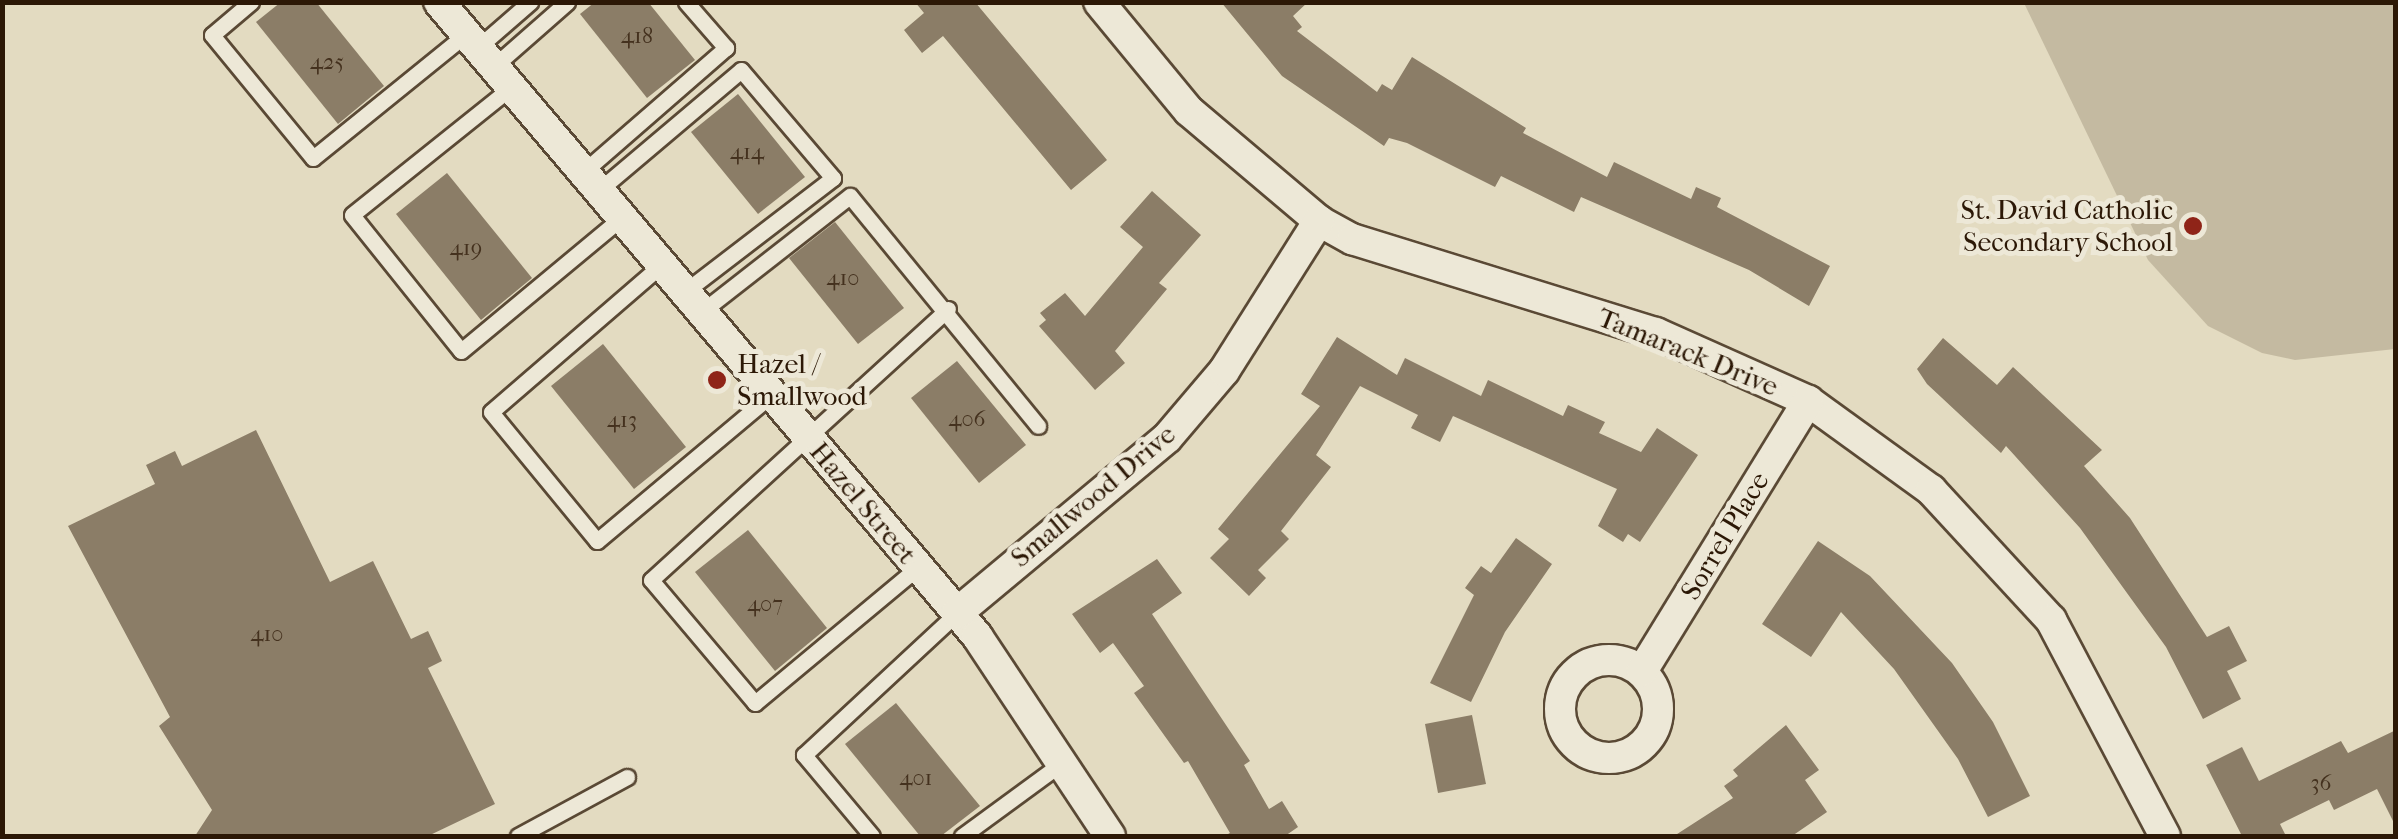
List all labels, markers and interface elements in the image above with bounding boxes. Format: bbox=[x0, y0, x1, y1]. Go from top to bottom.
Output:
house number: 418 bbox=[621, 24, 653, 50]
house number: 425 bbox=[310, 50, 344, 76]
house number: 414 bbox=[730, 140, 764, 166]
place label: St. David Catholic Secondary School bbox=[1960, 193, 2173, 259]
marker: St. David Catholic Secondary School bbox=[2182, 215, 2204, 237]
house number: 419 bbox=[450, 236, 482, 262]
house number: 410 bbox=[827, 266, 859, 292]
street label: Tamarack Drive bbox=[1593, 301, 1783, 403]
place label: Hazel / Smallwood bbox=[737, 347, 867, 413]
marker: Hazel / Smallwood bbox=[706, 369, 728, 391]
house number: 406 bbox=[948, 407, 986, 433]
house number: 413 bbox=[607, 408, 637, 434]
street label: Smallwood Drive bbox=[1004, 417, 1182, 575]
street label: Hazel Street bbox=[802, 435, 924, 571]
street label: Sorrel Place bbox=[1674, 466, 1776, 606]
house number: 407 bbox=[747, 592, 783, 618]
house number: 410 bbox=[251, 622, 283, 648]
house number: 401 bbox=[900, 766, 932, 792]
house number: 36 bbox=[2311, 771, 2331, 797]

